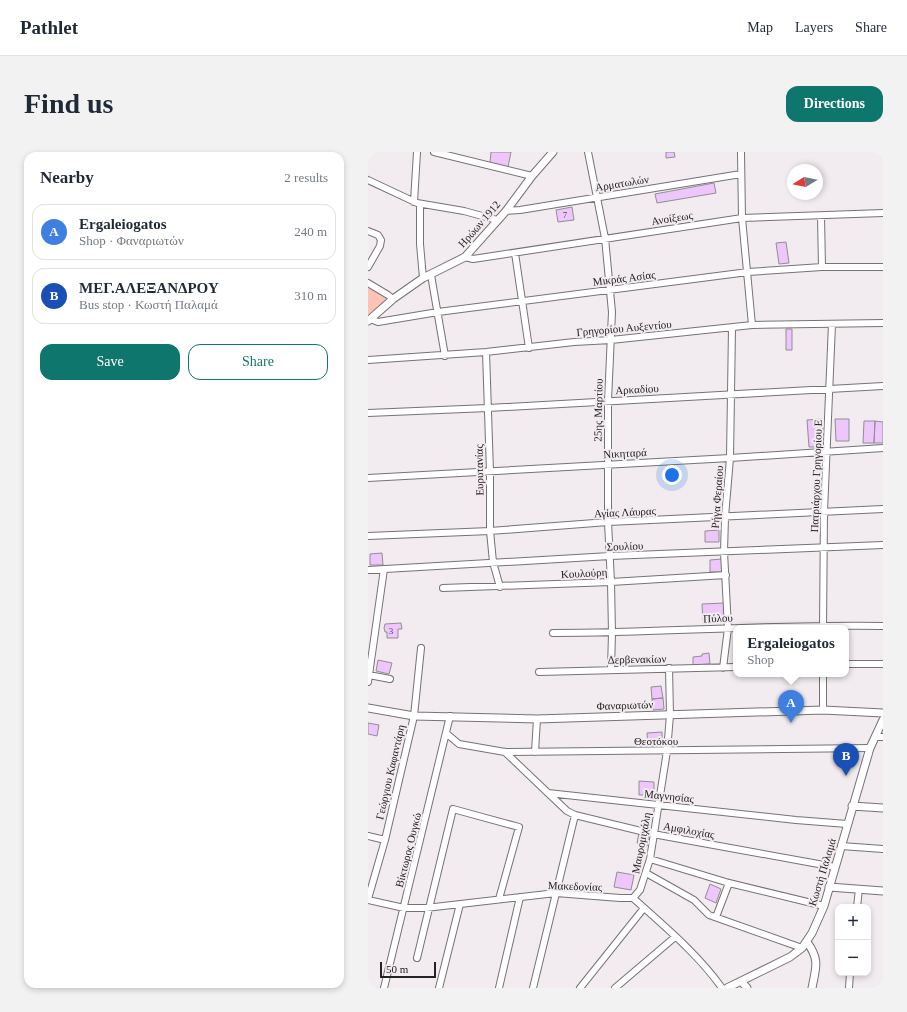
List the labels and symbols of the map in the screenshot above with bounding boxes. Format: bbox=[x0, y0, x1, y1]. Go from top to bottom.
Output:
north arrow bbox=[787, 164, 823, 200]
street label: Αρματωλών bbox=[594, 173, 650, 193]
street label: Ηρώων 1912 bbox=[456, 198, 502, 250]
street label: Ανοίξεως bbox=[650, 209, 694, 228]
house number: 7 bbox=[563, 210, 568, 220]
street label: Μικράς Ασίας bbox=[592, 268, 657, 288]
street label: Γρηγορίου Αυξεντίου bbox=[576, 318, 673, 339]
street label: 25ης Μαρτίου bbox=[591, 378, 605, 442]
street label: Αρκαδίου bbox=[615, 382, 660, 396]
street label: Πατριάρχου Γρηγορίου Ε bbox=[808, 419, 824, 533]
street label: Ευρυτανίας bbox=[473, 444, 485, 496]
street label: Νικηταρά bbox=[603, 446, 647, 460]
your location bbox=[662, 465, 682, 485]
street label: Ρήγα Φεραίου bbox=[709, 465, 725, 529]
street label: Αγίας Λάυρας bbox=[594, 504, 657, 520]
street label: Σουλίου bbox=[607, 539, 644, 553]
street label: Κουλούρη bbox=[561, 566, 608, 580]
street label: Πύλου bbox=[703, 611, 734, 625]
house number: 3 bbox=[389, 626, 394, 636]
street label: Δερβενακίων bbox=[607, 652, 667, 666]
pin: A bbox=[778, 690, 804, 723]
street label: Φαναριωτών bbox=[596, 698, 654, 712]
street label: Γεώργιου Καφαντάρη bbox=[373, 723, 407, 821]
street label: Θεοτόκου bbox=[634, 735, 679, 747]
pin: B bbox=[833, 743, 859, 776]
street label: Μαγνησίας bbox=[643, 787, 695, 805]
street label: Βίκτωρος Ουγκώ bbox=[393, 811, 423, 889]
street label: Μαυρομιχάλη bbox=[629, 811, 653, 875]
street label: Αμφιλοχίας bbox=[662, 820, 716, 841]
street label: Κωστή Παλαμά bbox=[806, 837, 838, 907]
street label: Μακεδονίας bbox=[548, 879, 603, 893]
scale bar bbox=[380, 960, 436, 979]

